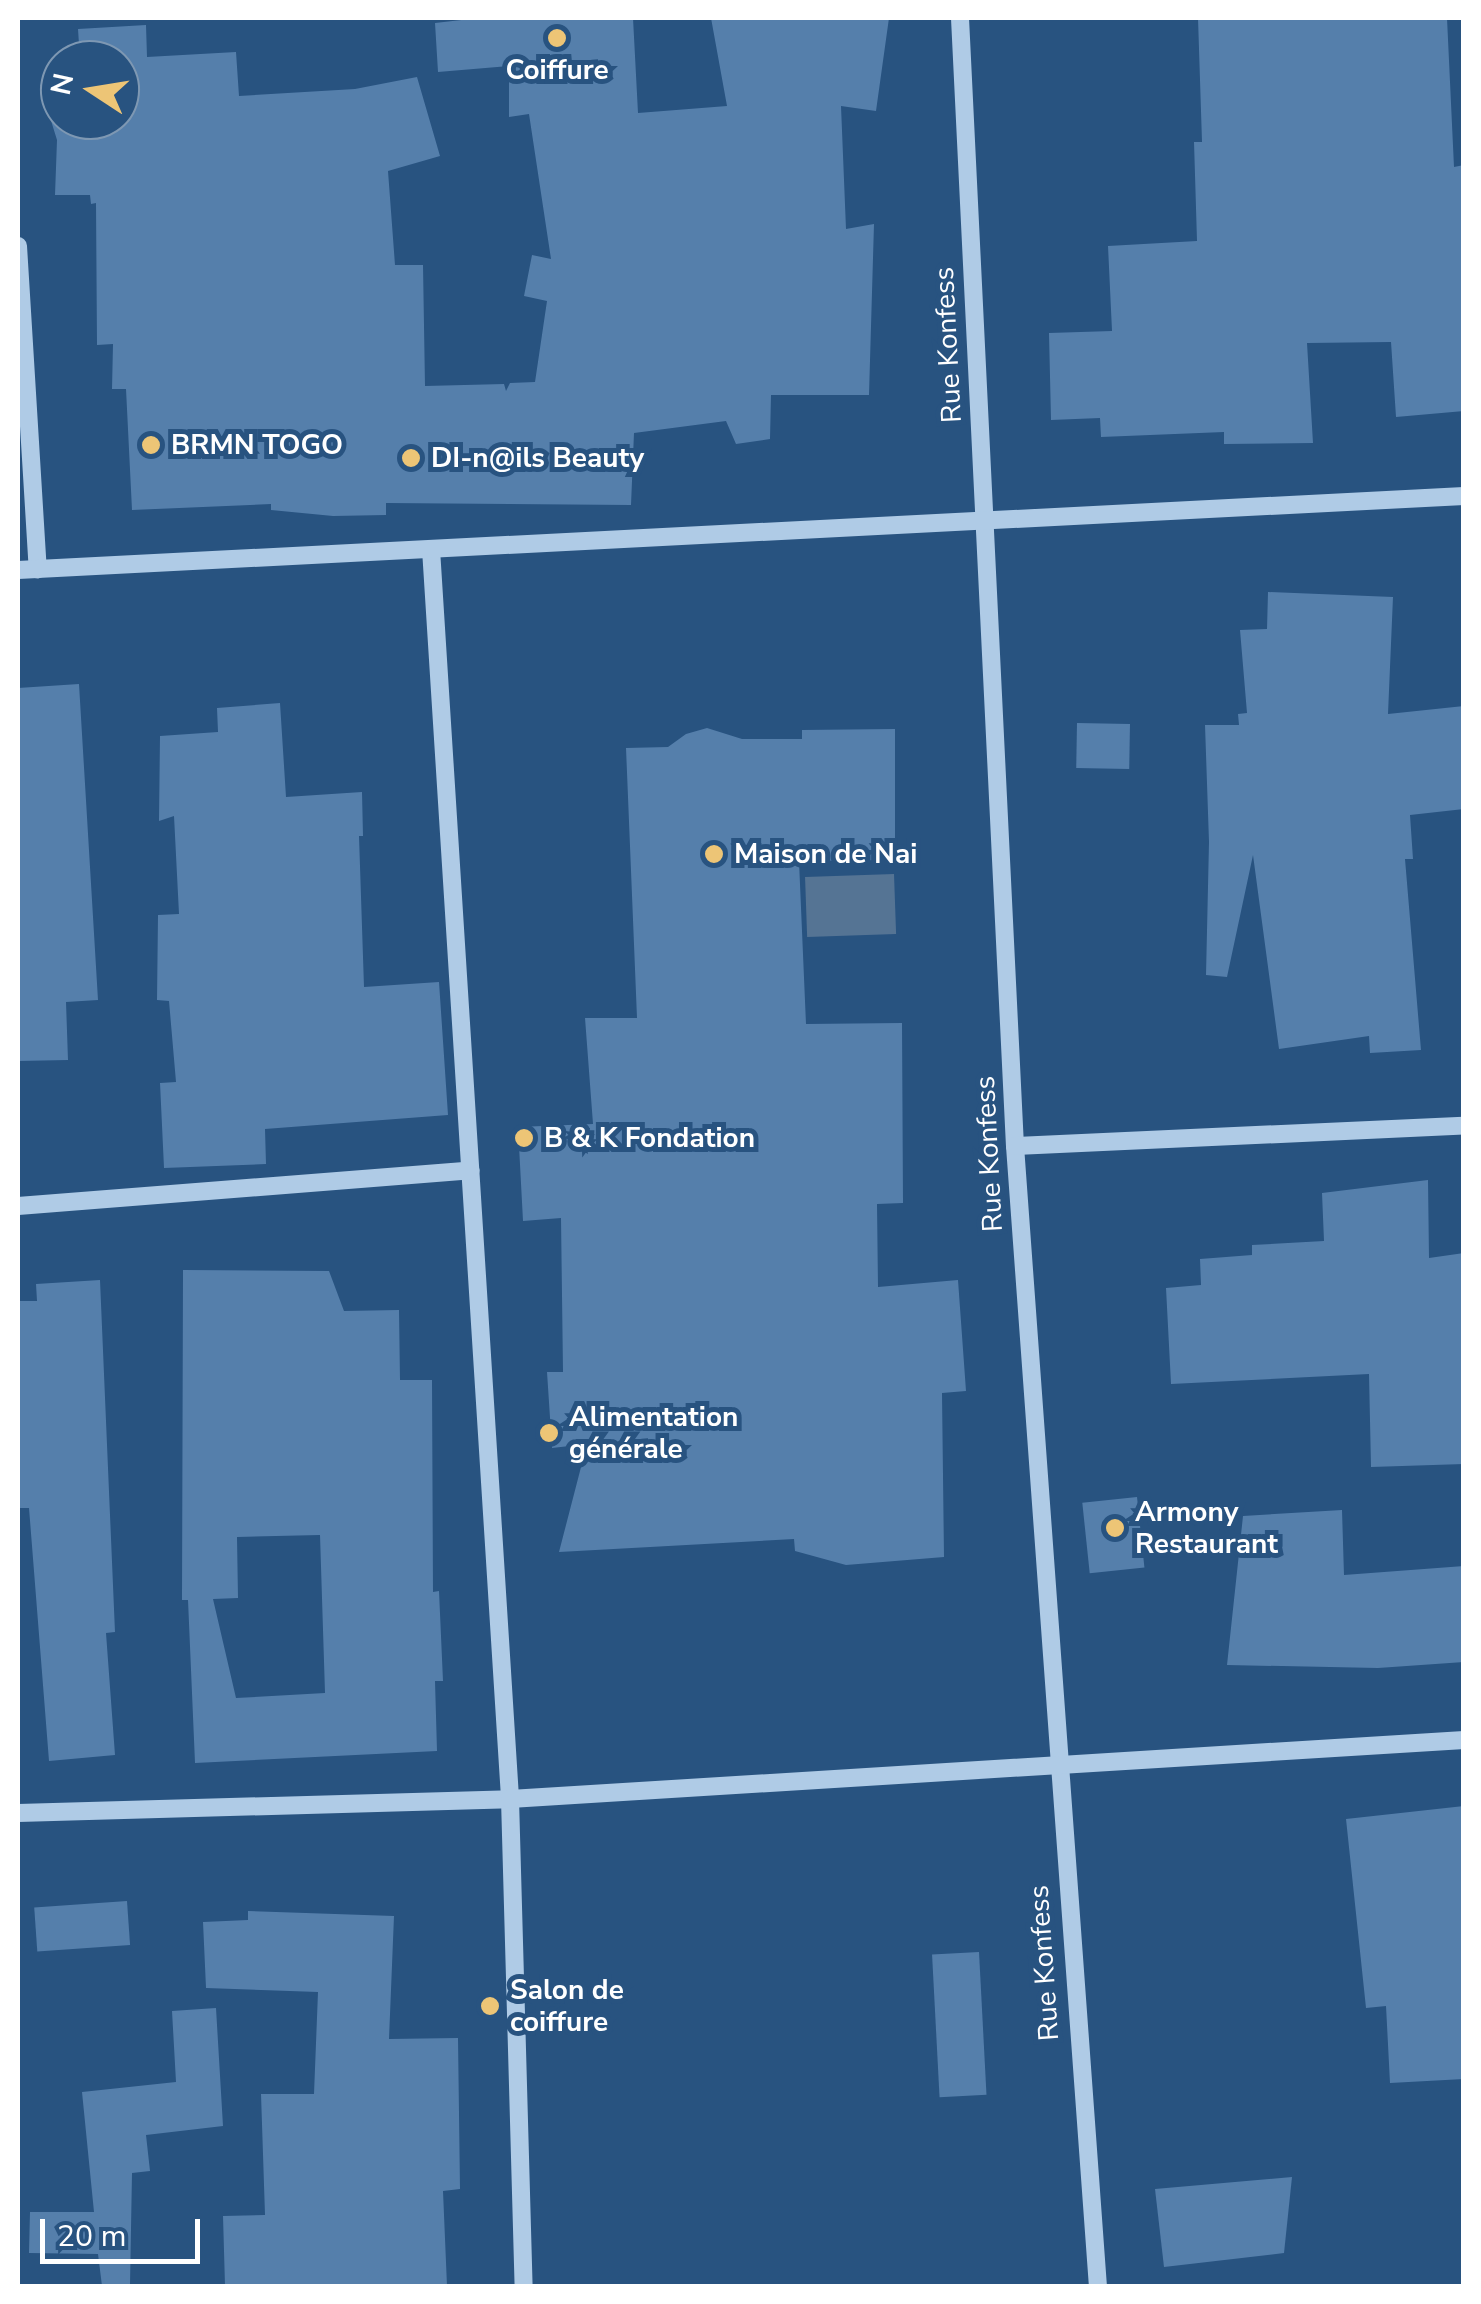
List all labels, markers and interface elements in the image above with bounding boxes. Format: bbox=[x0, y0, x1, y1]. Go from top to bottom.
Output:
marker: Coiffure bbox=[546, 27, 568, 49]
north arrow bbox=[40, 40, 140, 140]
place label: Coiffure bbox=[505, 53, 609, 87]
text: N bbox=[42, 70, 83, 98]
street label: Rue Konfess bbox=[927, 266, 969, 424]
place label: BRMN TOGO bbox=[171, 428, 343, 462]
marker: BRMN TOGO bbox=[140, 434, 162, 456]
place label: DI-n@ils Beauty bbox=[431, 441, 644, 475]
marker: DI-n@ils Beauty bbox=[400, 447, 422, 469]
place label: Maison de Nai bbox=[734, 837, 917, 871]
marker: Maison de Nai bbox=[703, 843, 725, 865]
street label: Rue Konfess bbox=[968, 1075, 1010, 1233]
place label: B & K Fondation bbox=[544, 1121, 755, 1155]
marker: B & K Fondation bbox=[513, 1127, 535, 1149]
place label: Alimentation générale bbox=[569, 1400, 738, 1466]
marker: Alimentation générale bbox=[538, 1422, 560, 1444]
place label: Armony Restaurant bbox=[1135, 1495, 1278, 1561]
marker: Armony Restaurant bbox=[1104, 1517, 1126, 1539]
street label: Rue Konfess bbox=[1022, 1884, 1066, 2042]
place label: Salon de coiffure bbox=[510, 1973, 624, 2039]
marker: Salon de coiffure bbox=[479, 1995, 501, 2017]
scale bar bbox=[45, 2199, 205, 2261]
text: 20 m bbox=[57, 2216, 126, 2257]

